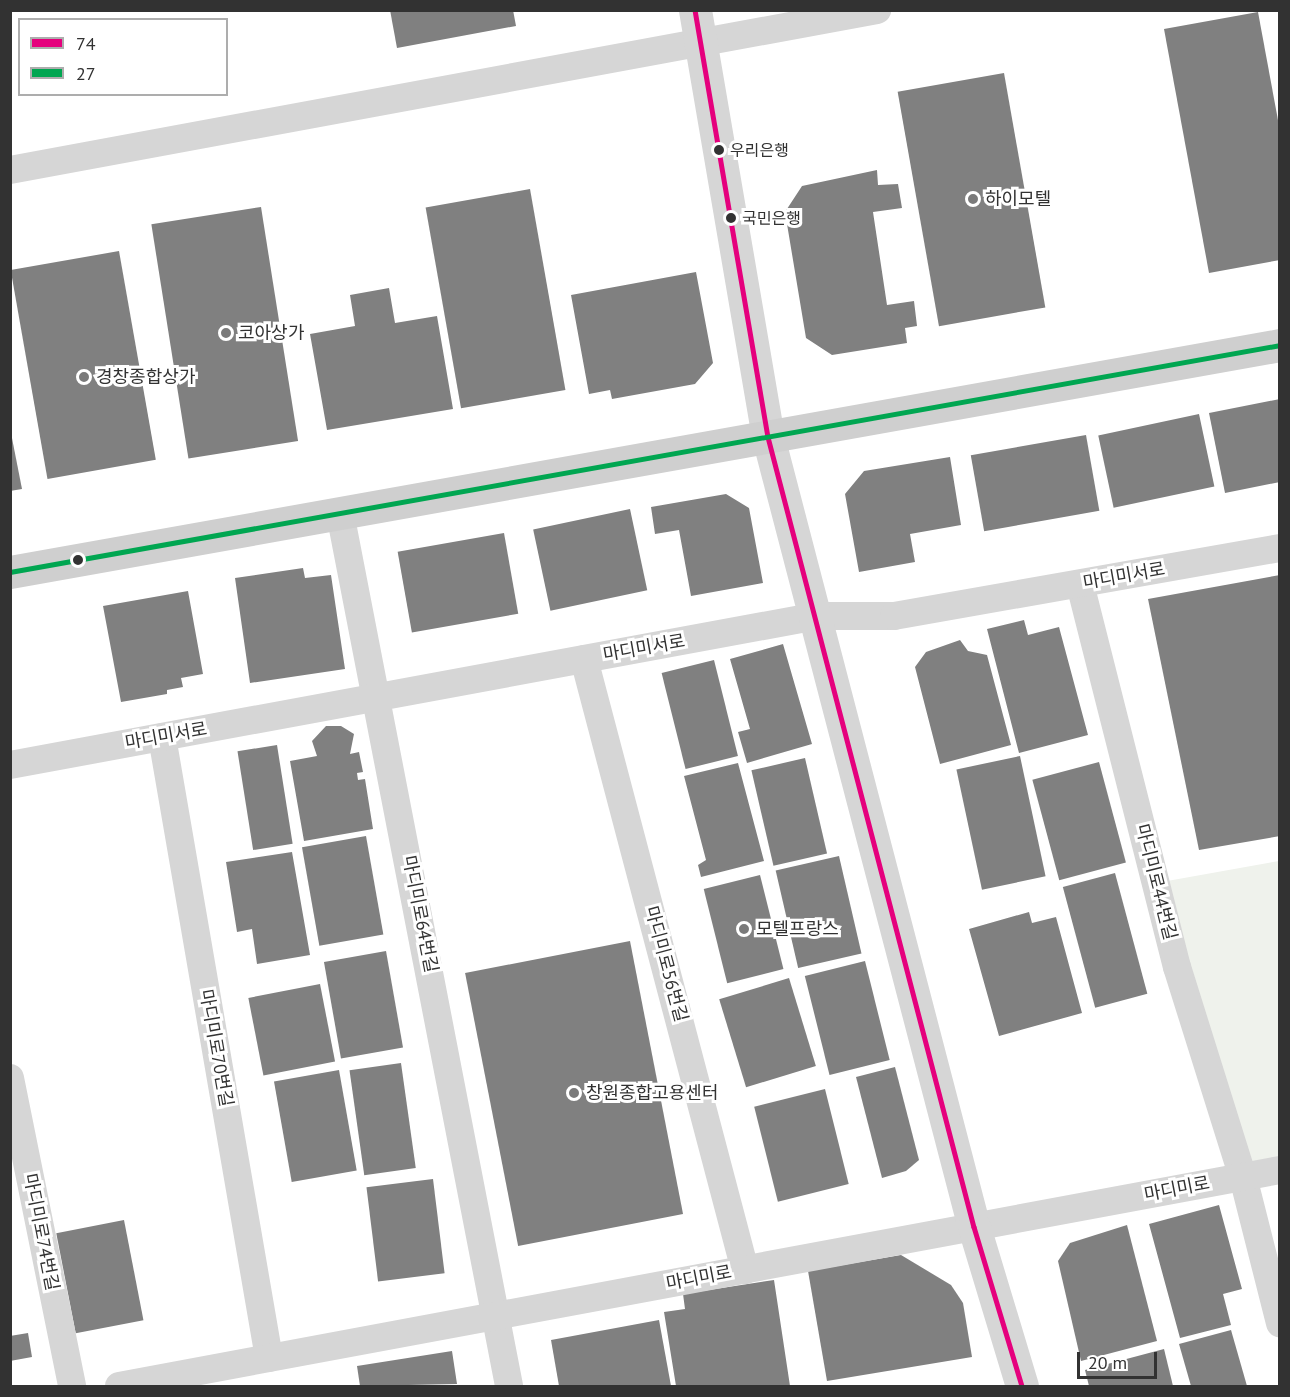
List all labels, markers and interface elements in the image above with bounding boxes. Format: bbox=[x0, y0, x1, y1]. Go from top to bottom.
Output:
legend bbox=[18, 18, 228, 96]
text: 74 bbox=[76, 32, 96, 55]
text: 27 bbox=[76, 62, 96, 85]
place label: 우리은행 bbox=[730, 140, 789, 160]
marker: 우리은행 bbox=[713, 144, 725, 156]
place label: 하이모텔 bbox=[985, 188, 1051, 210]
marker: 하이모텔 bbox=[966, 192, 980, 206]
place label: 국민은행 bbox=[742, 208, 801, 228]
marker: 국민은행 bbox=[725, 212, 737, 224]
place label: 코아상가 bbox=[238, 322, 304, 344]
marker: 코아상가 bbox=[219, 326, 233, 340]
place label: 경창종합상가 bbox=[96, 366, 195, 388]
marker: 경창종합상가 bbox=[77, 370, 91, 384]
unlabelled marker bbox=[72, 554, 84, 566]
street label: 마디미서로 bbox=[1081, 558, 1167, 594]
street label: 마디미서로 bbox=[601, 630, 687, 666]
street label: 마디미서로 bbox=[123, 718, 209, 754]
street label: 마디미로44번길 bbox=[1131, 822, 1181, 942]
street label: 마디미로64번길 bbox=[398, 854, 442, 974]
street label: 마디미로56번길 bbox=[640, 904, 692, 1024]
place label: 모텔프랑스 bbox=[756, 918, 839, 940]
marker: 모텔프랑스 bbox=[737, 922, 751, 936]
street label: 마디미로70번길 bbox=[195, 988, 237, 1108]
place label: 창원종합고용센터 bbox=[586, 1082, 718, 1104]
marker: 창원종합고용센터 bbox=[567, 1086, 581, 1100]
street label: 마디미로74번길 bbox=[19, 1172, 63, 1292]
street label: 마디미로 bbox=[1142, 1172, 1212, 1206]
street label: 마디미로 bbox=[664, 1261, 734, 1295]
scale bar bbox=[1080, 1340, 1160, 1378]
text: 20 m bbox=[1088, 1351, 1127, 1374]

